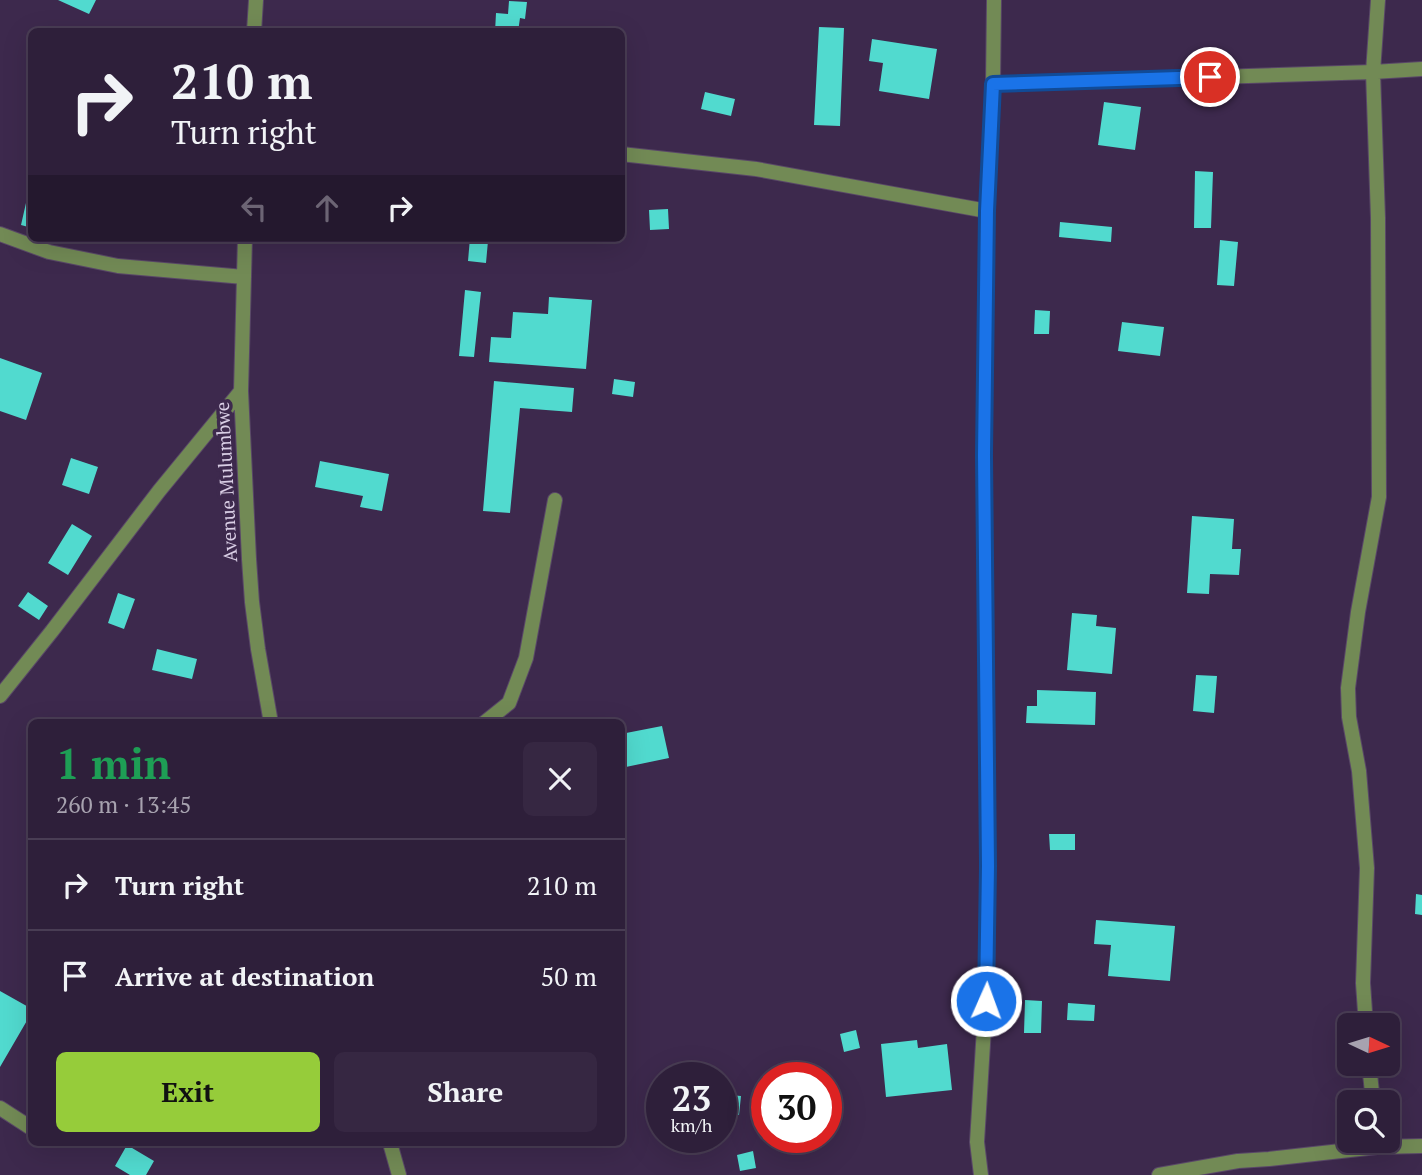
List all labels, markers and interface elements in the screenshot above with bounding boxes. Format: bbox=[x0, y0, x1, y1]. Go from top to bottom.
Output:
pin bbox=[1180, 47, 1240, 107]
text: 210 m bbox=[171, 48, 313, 113]
icon: right bbox=[56, 56, 147, 147]
icon: arrive bbox=[1191, 58, 1229, 96]
text: Turn right bbox=[171, 111, 317, 153]
icon: left bbox=[235, 189, 273, 227]
icon: ahead bbox=[308, 189, 346, 227]
icon: right bbox=[381, 189, 419, 227]
street label: Avenue Mulumbwe bbox=[209, 401, 242, 563]
text: 1 min bbox=[56, 735, 171, 791]
button: close bbox=[523, 742, 597, 816]
text: 260 m · 13:45 bbox=[56, 789, 191, 820]
icon: right bbox=[56, 866, 94, 904]
text: Turn right bbox=[115, 868, 244, 902]
text: 210 m bbox=[527, 868, 597, 902]
icon: arrive bbox=[56, 957, 94, 995]
text: Arrive at destination bbox=[115, 959, 374, 993]
text: 50 m bbox=[541, 959, 597, 993]
position arrow bbox=[949, 964, 1023, 1038]
north arrow bbox=[1337, 1013, 1400, 1076]
map controls bbox=[1337, 1013, 1400, 1153]
button: Exit bbox=[56, 1052, 320, 1132]
button: Share bbox=[334, 1052, 597, 1132]
speed limit sign: 30 bbox=[751, 1062, 842, 1153]
text: 23 bbox=[672, 1075, 711, 1121]
button: search bbox=[1337, 1090, 1400, 1153]
text: km/h bbox=[671, 1113, 712, 1137]

